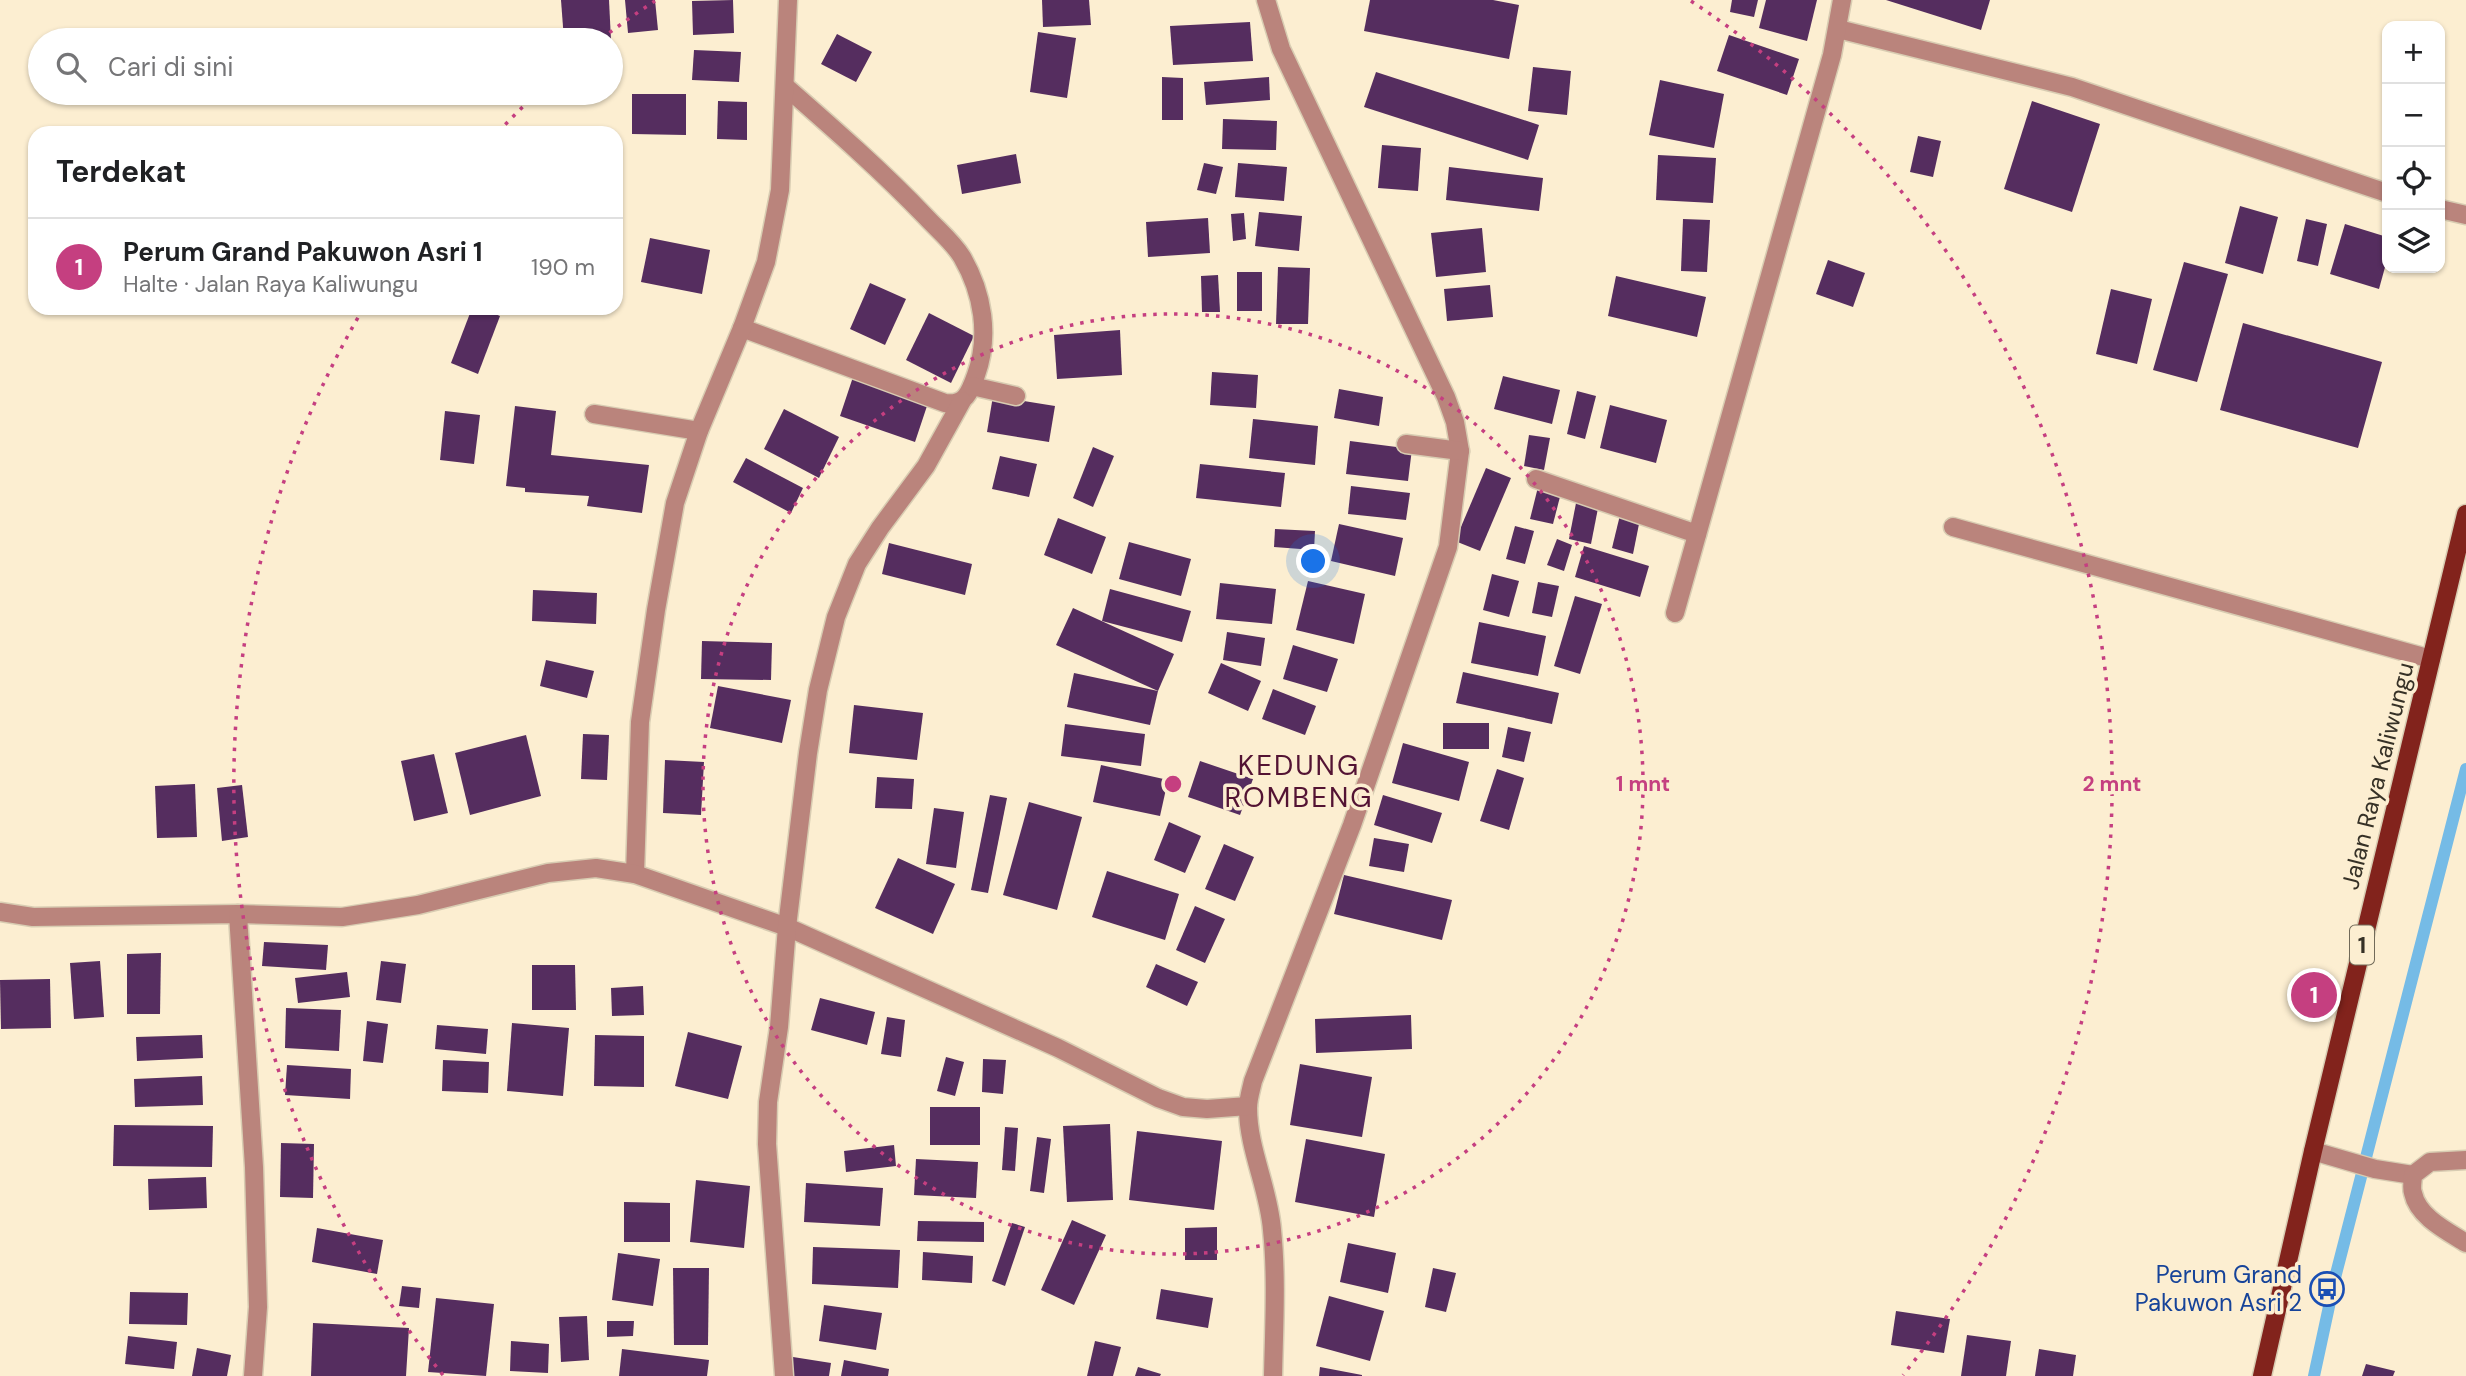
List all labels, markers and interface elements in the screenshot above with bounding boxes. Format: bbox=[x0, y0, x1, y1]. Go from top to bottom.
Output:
map controls bbox=[2382, 21, 2445, 273]
button: + bbox=[2382, 21, 2445, 84]
search box bbox=[28, 28, 623, 105]
icon: search bbox=[52, 48, 90, 86]
text: Cari di sini bbox=[108, 50, 233, 84]
button: − bbox=[2382, 84, 2445, 147]
button: locate bbox=[2382, 147, 2445, 210]
text: Terdekat bbox=[56, 152, 186, 191]
button: layers bbox=[2382, 210, 2445, 273]
text: Perum Grand Pakuwon Asri 1 bbox=[123, 235, 482, 269]
text: 1 bbox=[75, 252, 83, 282]
text: 190 m bbox=[531, 252, 595, 282]
text: Halte · Jalan Raya Kaliwungu bbox=[123, 269, 418, 299]
your location bbox=[1296, 544, 1330, 578]
street label: Jalan Raya Kaliwungu bbox=[2334, 659, 2421, 893]
district label: KEDUNG ROMBENG bbox=[1224, 747, 1374, 816]
text: 1 mnt bbox=[1616, 770, 1670, 798]
text: 2 mnt bbox=[2083, 770, 2141, 798]
centre of rings bbox=[1161, 772, 1185, 796]
road number: 1 bbox=[2350, 926, 2374, 964]
pin: 1 bbox=[2291, 969, 2337, 1021]
place label: Perum Grand Pakuwon Asri 2 bbox=[2135, 1259, 2302, 1318]
bus stop icon: Perum Grand Pakuwon Asri 2 bbox=[2308, 1270, 2346, 1308]

